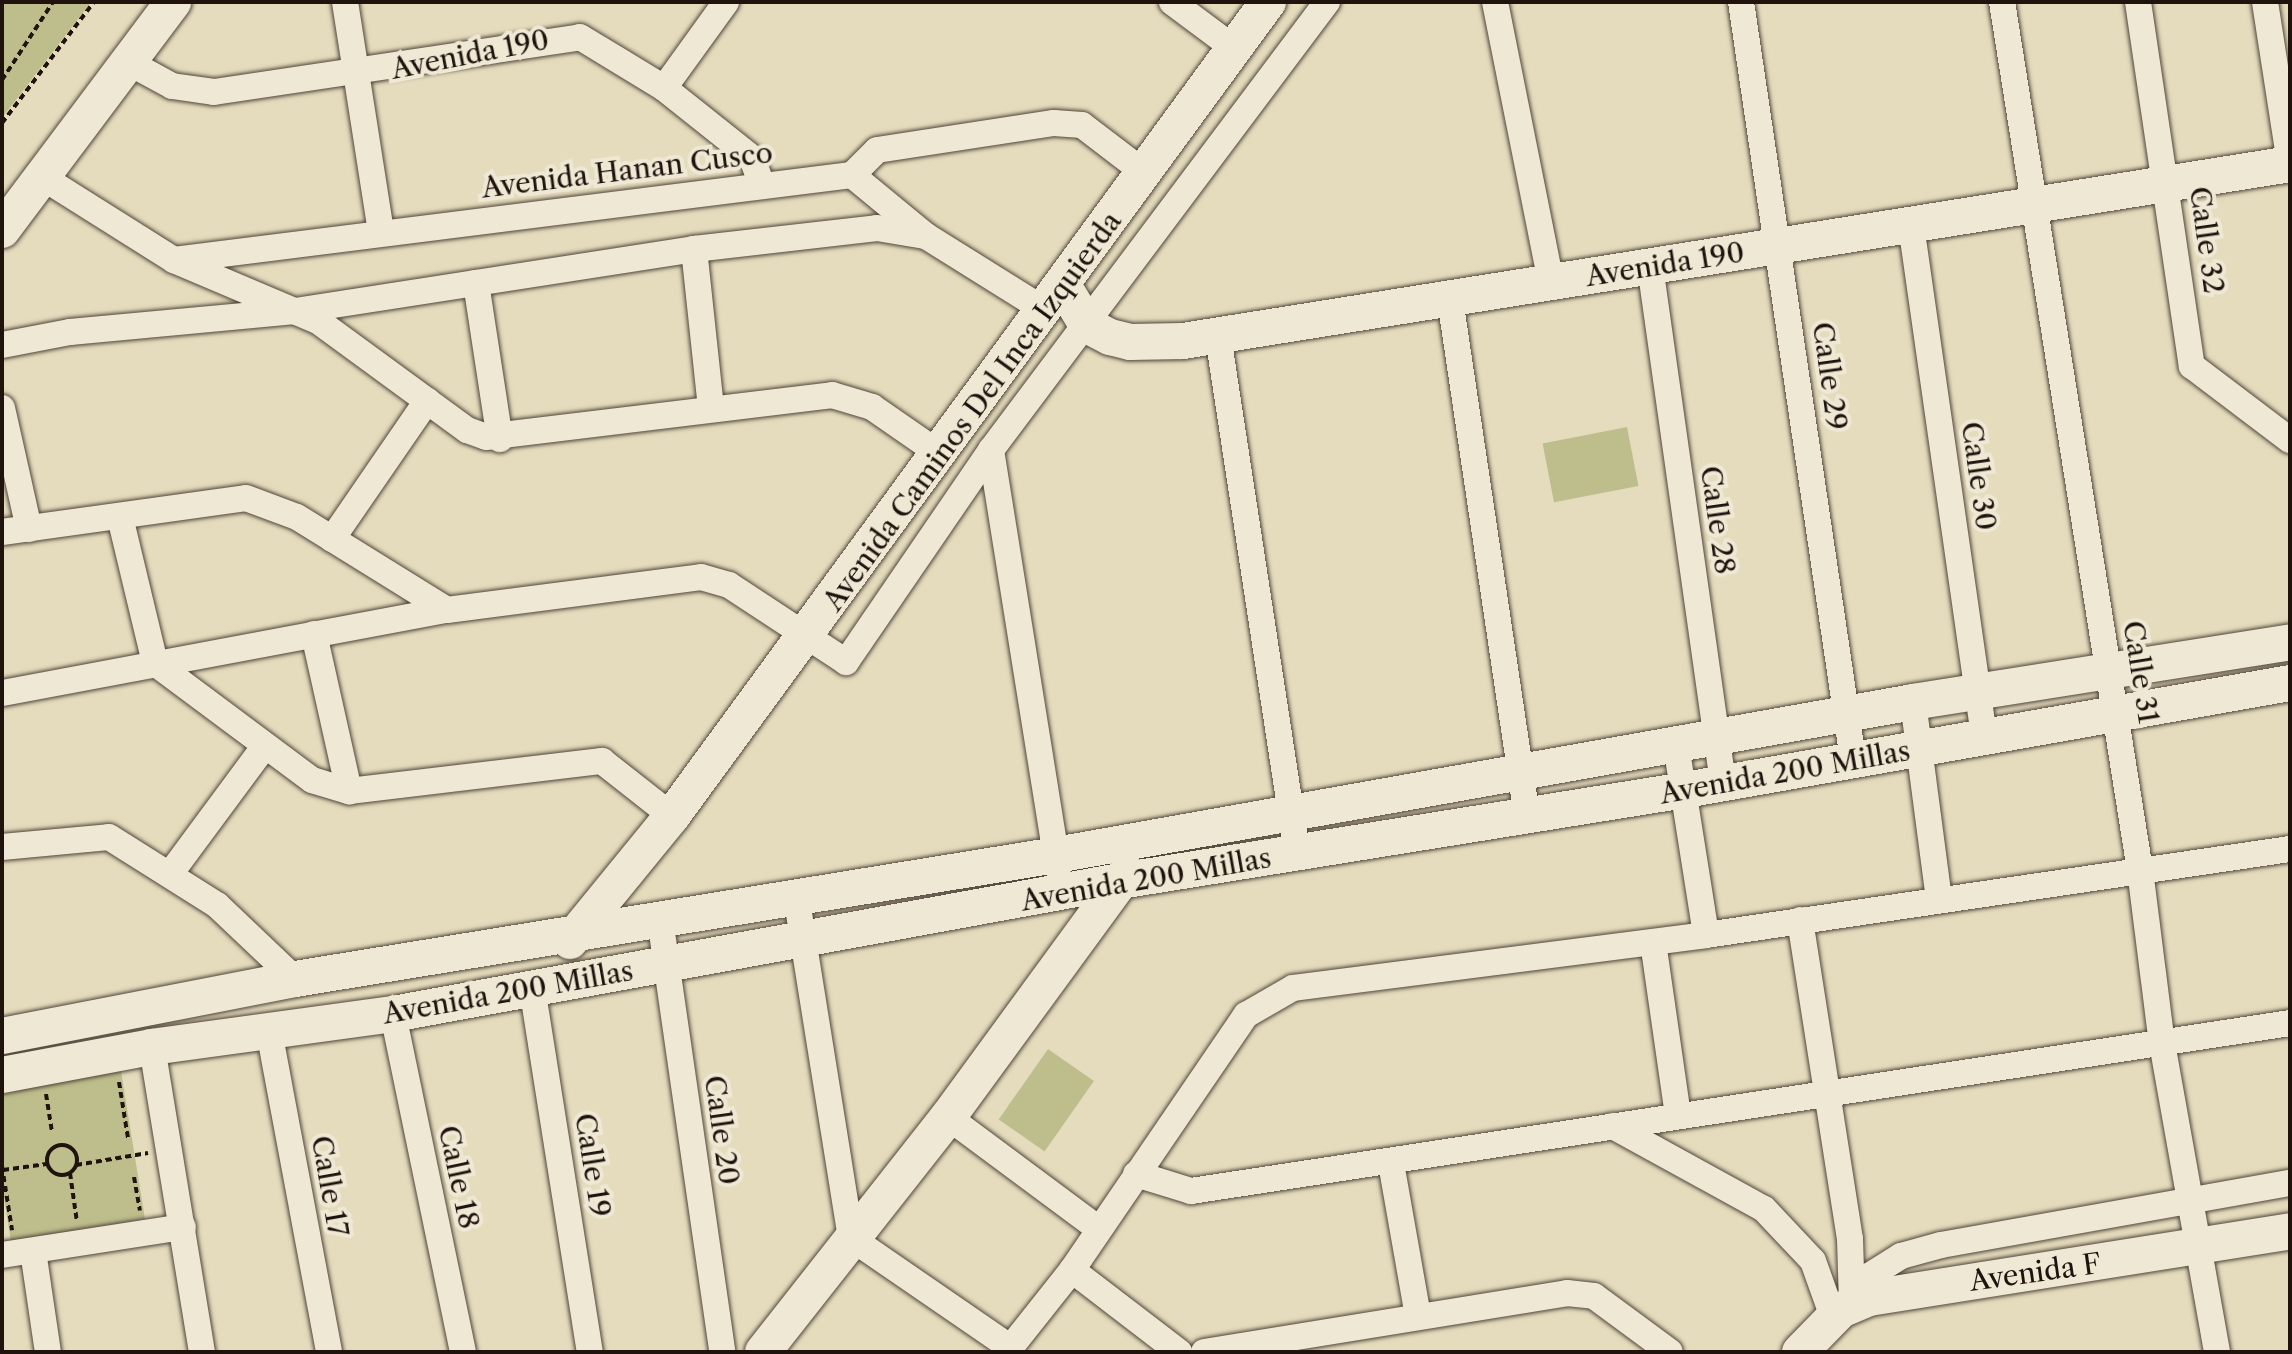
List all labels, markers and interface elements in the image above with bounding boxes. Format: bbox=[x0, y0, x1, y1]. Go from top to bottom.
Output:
street label: Avenida 190 bbox=[388, 22, 552, 86]
street label: Avenida Hanan Cusco bbox=[479, 135, 775, 205]
street label: Calle 32 bbox=[2183, 184, 2231, 296]
street label: Avenida Caminos Del Inca Izquierda bbox=[816, 205, 1128, 617]
street label: Avenida 190 bbox=[1583, 235, 1747, 293]
street label: Calle 29 bbox=[1806, 320, 1854, 432]
street label: Calle 30 bbox=[1955, 420, 2003, 532]
street label: Calle 28 bbox=[1694, 464, 1742, 576]
street label: Calle 31 bbox=[2116, 618, 2166, 726]
street label: Avenida 200 Millas bbox=[1657, 733, 1913, 811]
street label: Avenida 200 Millas bbox=[1018, 840, 1274, 918]
street label: Avenida 200 Millas bbox=[380, 953, 636, 1031]
street label: Calle 20 bbox=[698, 1073, 746, 1187]
street label: Calle 19 bbox=[568, 1111, 618, 1219]
street label: Calle 18 bbox=[432, 1122, 486, 1232]
street label: Calle 17 bbox=[305, 1133, 355, 1239]
street label: Avenida F bbox=[1967, 1246, 2103, 1298]

